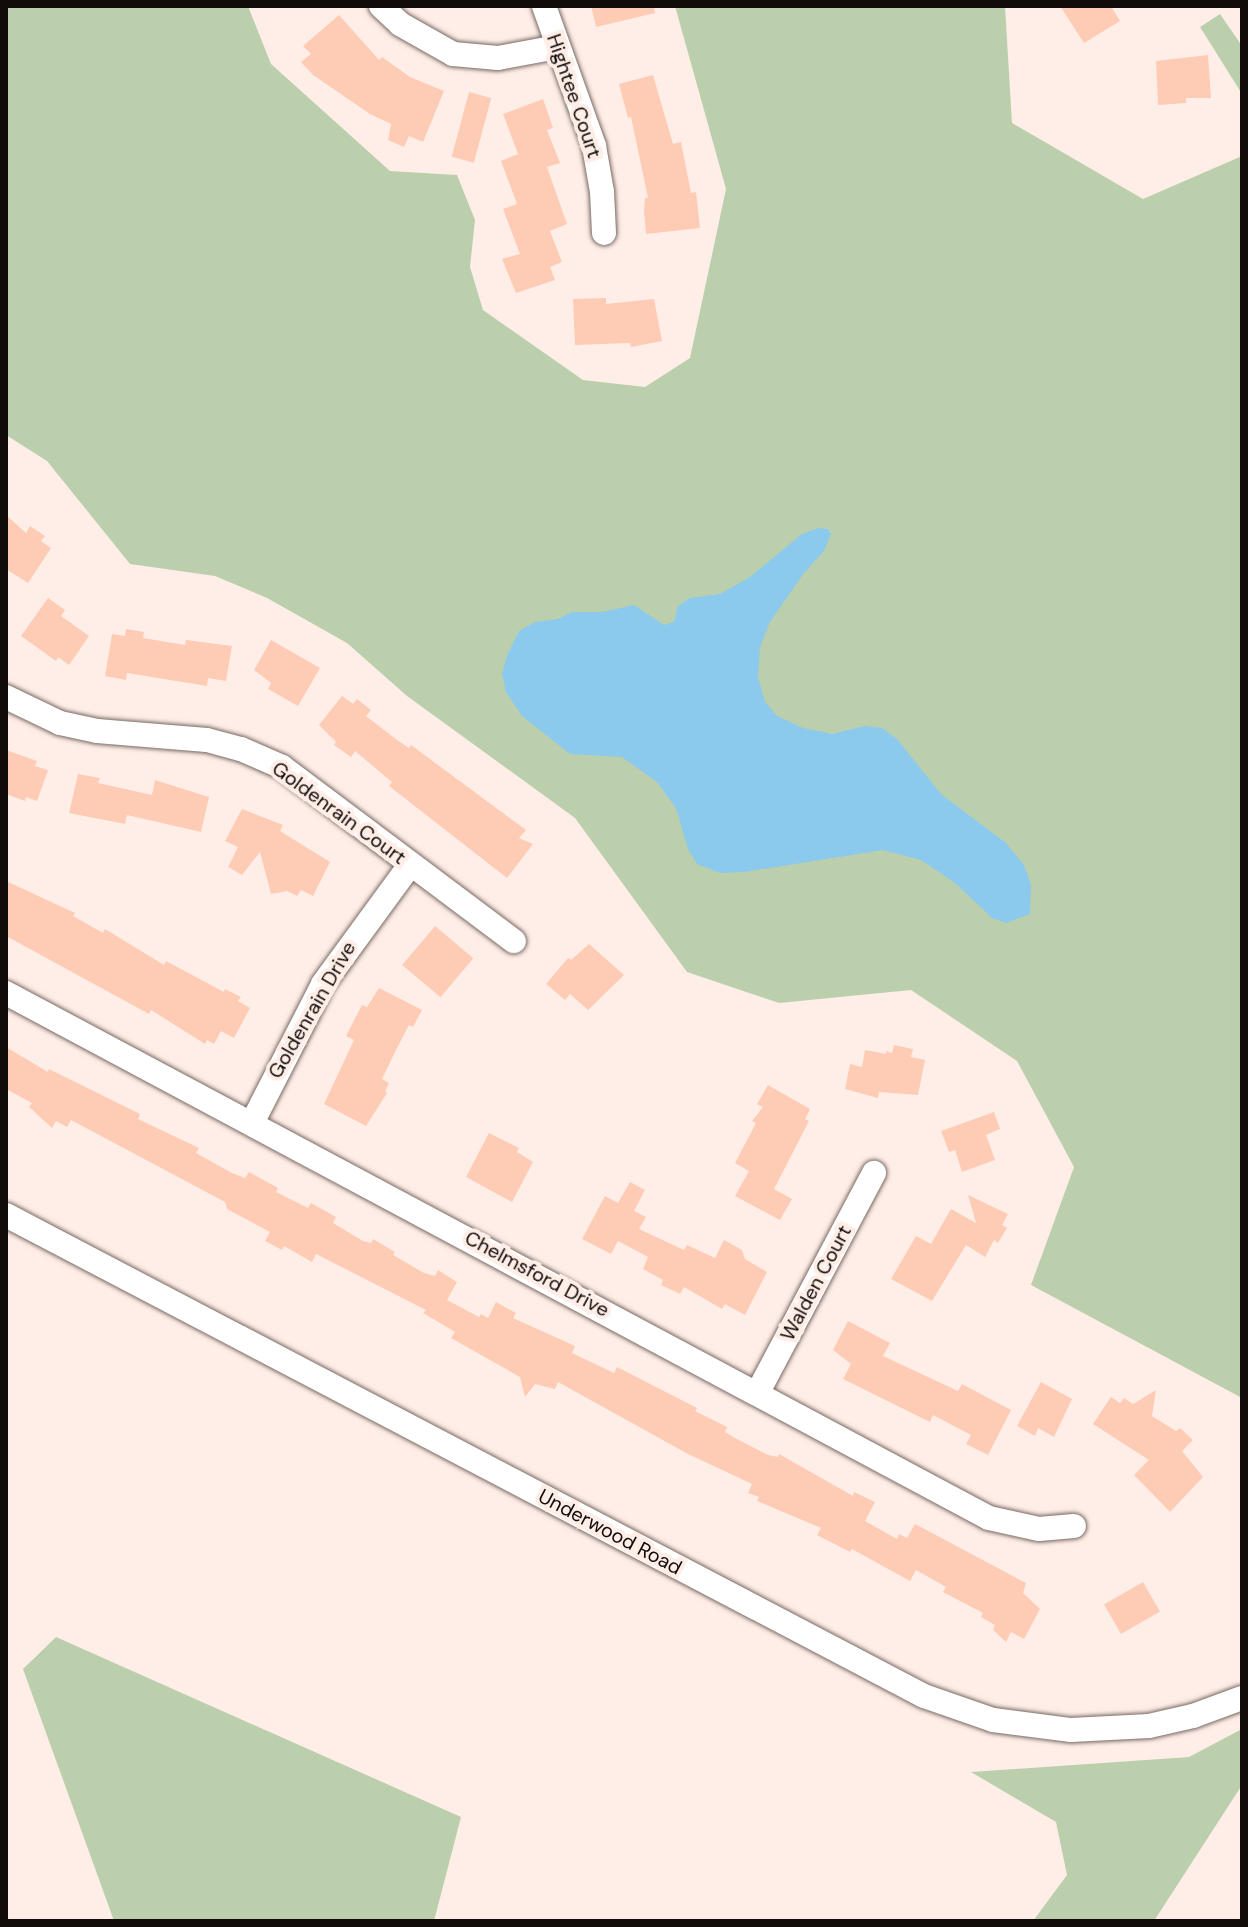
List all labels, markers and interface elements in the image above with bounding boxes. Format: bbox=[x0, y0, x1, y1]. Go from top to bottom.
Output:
street label: Hightee Court bbox=[542, 31, 606, 161]
street label: Goldenrain Court bbox=[267, 756, 411, 870]
street label: Goldenrain Drive bbox=[263, 937, 361, 1083]
street label: Walden Court bbox=[776, 1221, 856, 1345]
street label: Chelmsford Drive bbox=[461, 1226, 613, 1322]
street label: Underwood Road bbox=[534, 1484, 686, 1580]

